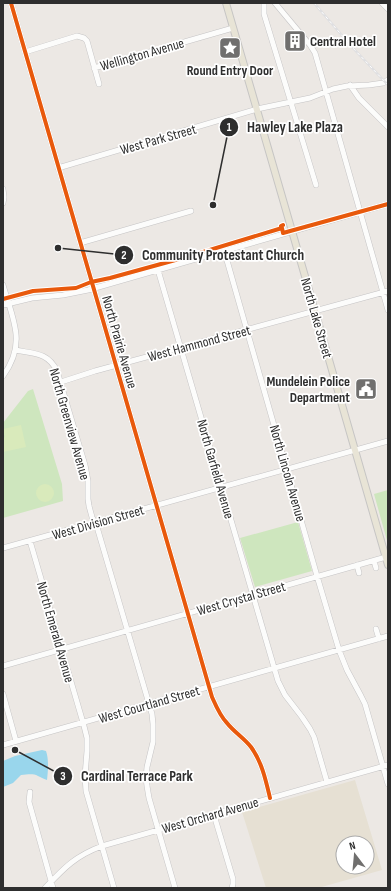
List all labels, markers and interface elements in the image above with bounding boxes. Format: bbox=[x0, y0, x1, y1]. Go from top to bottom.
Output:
building icon: Central Hotel bbox=[282, 28, 308, 54]
place label: Central Hotel bbox=[310, 33, 376, 50]
street label: Wellington Avenue bbox=[98, 34, 186, 75]
place icon: Round Entry Door bbox=[217, 35, 243, 61]
place label: Round Entry Door bbox=[187, 62, 274, 79]
callout: Hawley Lake Plaza bbox=[219, 113, 351, 140]
text: Hawley Lake Plaza bbox=[247, 118, 343, 137]
text: 1 bbox=[227, 120, 232, 135]
street label: West Park Street bbox=[118, 121, 198, 158]
callout: Community Protestant Church bbox=[114, 241, 312, 268]
text: Community Protestant Church bbox=[142, 246, 304, 265]
text: 2 bbox=[121, 248, 127, 263]
street label: North Lake Street bbox=[297, 276, 336, 360]
street label: North Prairie Avenue bbox=[98, 294, 141, 391]
street label: West Hammond Street bbox=[146, 322, 252, 365]
street label: North Greenview Avenue bbox=[45, 366, 94, 482]
place label: Mundelein Police Department bbox=[266, 373, 350, 406]
public building icon: Mundelein Police Department bbox=[353, 376, 379, 402]
street label: North Garfield Avenue bbox=[193, 417, 238, 521]
street label: North Lincoln Avenue bbox=[266, 423, 309, 523]
street label: West Division Street bbox=[50, 501, 146, 544]
street label: West Crystal Street bbox=[195, 578, 287, 619]
street label: North Emerald Avenue bbox=[33, 580, 78, 685]
street label: West Courtland Street bbox=[97, 682, 202, 727]
callout: Cardinal Terrace Park bbox=[53, 763, 201, 790]
text: Cardinal Terrace Park bbox=[81, 767, 194, 786]
text: 3 bbox=[60, 769, 66, 784]
street label: West Orchard Avenue bbox=[160, 794, 260, 837]
north arrow bbox=[335, 835, 375, 875]
text: N bbox=[348, 839, 357, 853]

